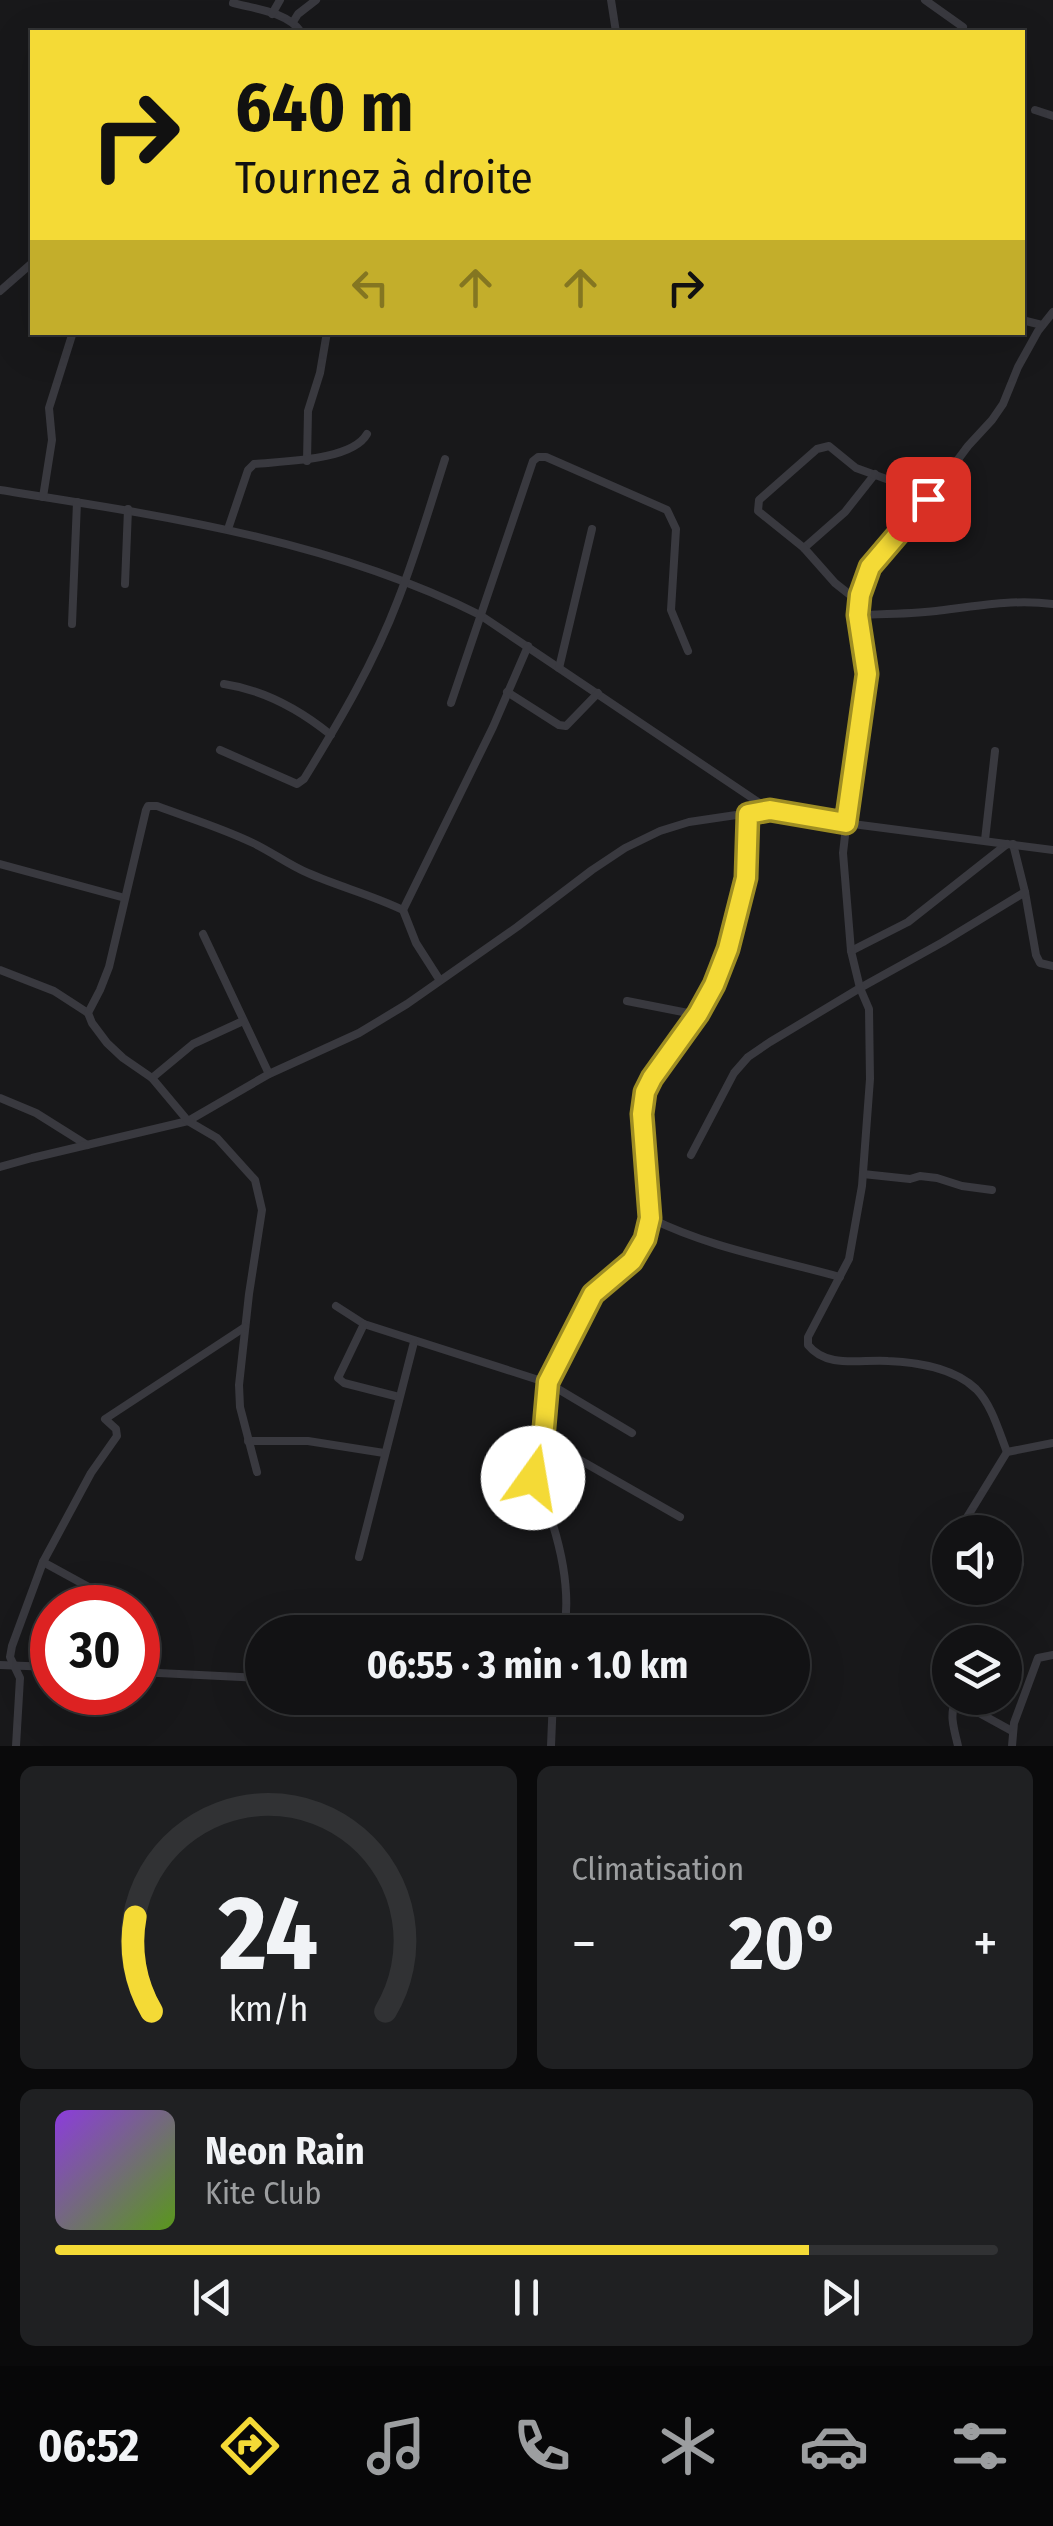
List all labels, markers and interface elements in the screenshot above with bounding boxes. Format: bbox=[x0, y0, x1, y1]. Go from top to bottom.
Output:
text: 640 m bbox=[235, 66, 414, 150]
icon: right bbox=[70, 70, 200, 200]
text: Tournez à droite bbox=[235, 151, 533, 205]
icon: left bbox=[343, 260, 398, 315]
icon: ahead bbox=[448, 260, 503, 315]
icon: ahead bbox=[553, 260, 608, 315]
icon: right bbox=[658, 260, 713, 315]
pin bbox=[886, 457, 971, 542]
icon: arrive bbox=[901, 472, 956, 527]
position arrow bbox=[481, 1426, 585, 1530]
map controls bbox=[932, 1515, 1022, 1715]
button: sound bbox=[932, 1515, 1022, 1605]
speed limit sign: 30 bbox=[30, 1585, 160, 1715]
button: layers bbox=[932, 1625, 1022, 1715]
text: 06:55 · 3 min · 1.0 km bbox=[367, 1642, 688, 1688]
text: Climatisation bbox=[572, 1850, 744, 1888]
text: 24 bbox=[217, 1872, 318, 1997]
text: 20° bbox=[729, 1899, 840, 1989]
text: − bbox=[572, 1911, 596, 1977]
text: + bbox=[973, 1911, 998, 1977]
text: km/h bbox=[228, 1988, 308, 2030]
text: Neon Rain bbox=[205, 2128, 365, 2174]
text: Kite Club bbox=[205, 2174, 321, 2212]
icon: previous bbox=[185, 2270, 240, 2325]
icon: pause bbox=[499, 2270, 554, 2325]
icon: next bbox=[813, 2270, 868, 2325]
icon: directions bbox=[215, 2411, 285, 2481]
icon: music bbox=[361, 2411, 431, 2481]
icon: phone bbox=[507, 2411, 577, 2481]
icon: climate bbox=[653, 2411, 723, 2481]
icon: car bbox=[799, 2411, 869, 2481]
icon: filters bbox=[945, 2411, 1015, 2481]
text: 06:52 bbox=[38, 2419, 139, 2473]

